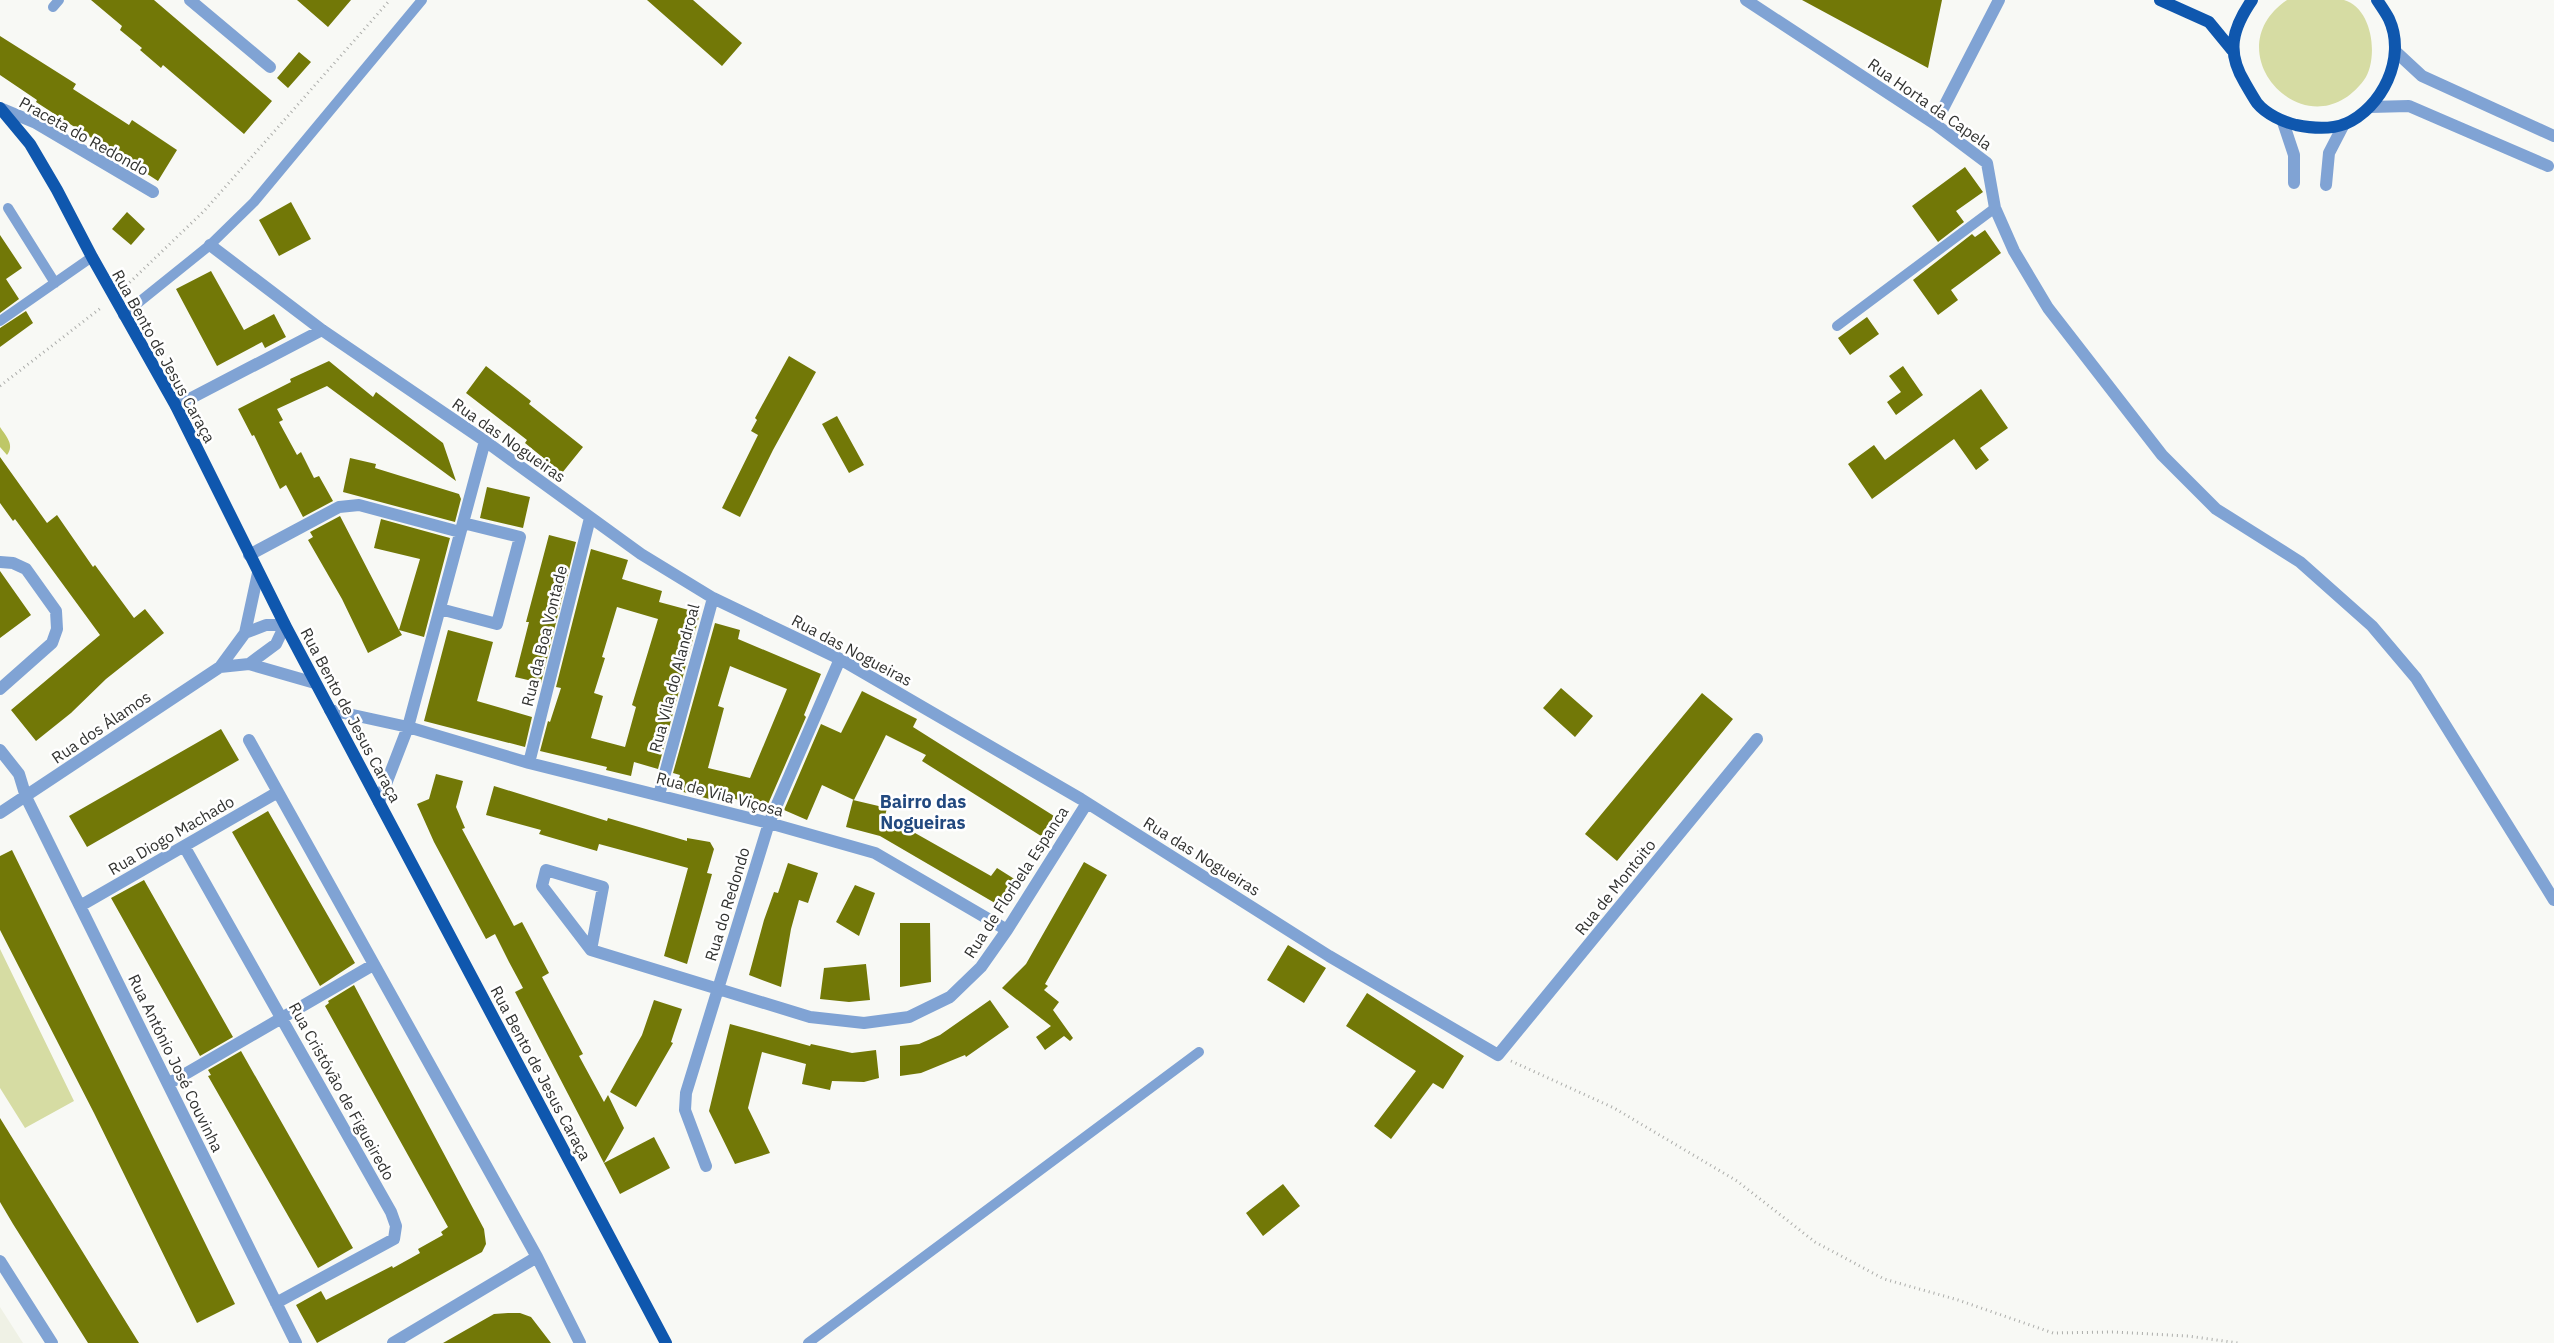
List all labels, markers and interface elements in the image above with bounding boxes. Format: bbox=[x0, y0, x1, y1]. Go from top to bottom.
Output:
street label: Rua Horta da Capela bbox=[1864, 54, 1996, 155]
street label: Praceta do Redondo bbox=[16, 92, 152, 180]
street label: Rua Bento de Jesus Caraça bbox=[108, 266, 220, 446]
street label: Rua das Nogueiras bbox=[448, 393, 570, 487]
street label: Rua da Boa Vontade bbox=[517, 563, 571, 709]
street label: Rua Vila do Alandroal bbox=[645, 601, 703, 755]
street label: Rua das Nogueiras bbox=[788, 610, 916, 690]
street label: Rua Bento de Jesus Caraça bbox=[296, 624, 406, 806]
street label: Rua dos Álamos bbox=[47, 686, 154, 768]
street label: Rua de Vila Viçosa bbox=[654, 767, 786, 821]
district label: Bairro das Nogueiras bbox=[880, 790, 966, 834]
street label: Rua Diogo Machado bbox=[105, 791, 237, 879]
street label: Rua de Florbela Espanca bbox=[959, 802, 1073, 962]
street label: Rua das Nogueiras bbox=[1140, 812, 1264, 900]
street label: Rua de Montoito bbox=[1570, 835, 1660, 939]
street label: Rua do Redondo bbox=[700, 845, 754, 963]
street label: Rua António José Couvinha bbox=[124, 971, 228, 1156]
street label: Rua Bento de Jesus Caraça bbox=[486, 982, 596, 1164]
street label: Rua Cristóvão de Figueiredo bbox=[285, 999, 399, 1184]

